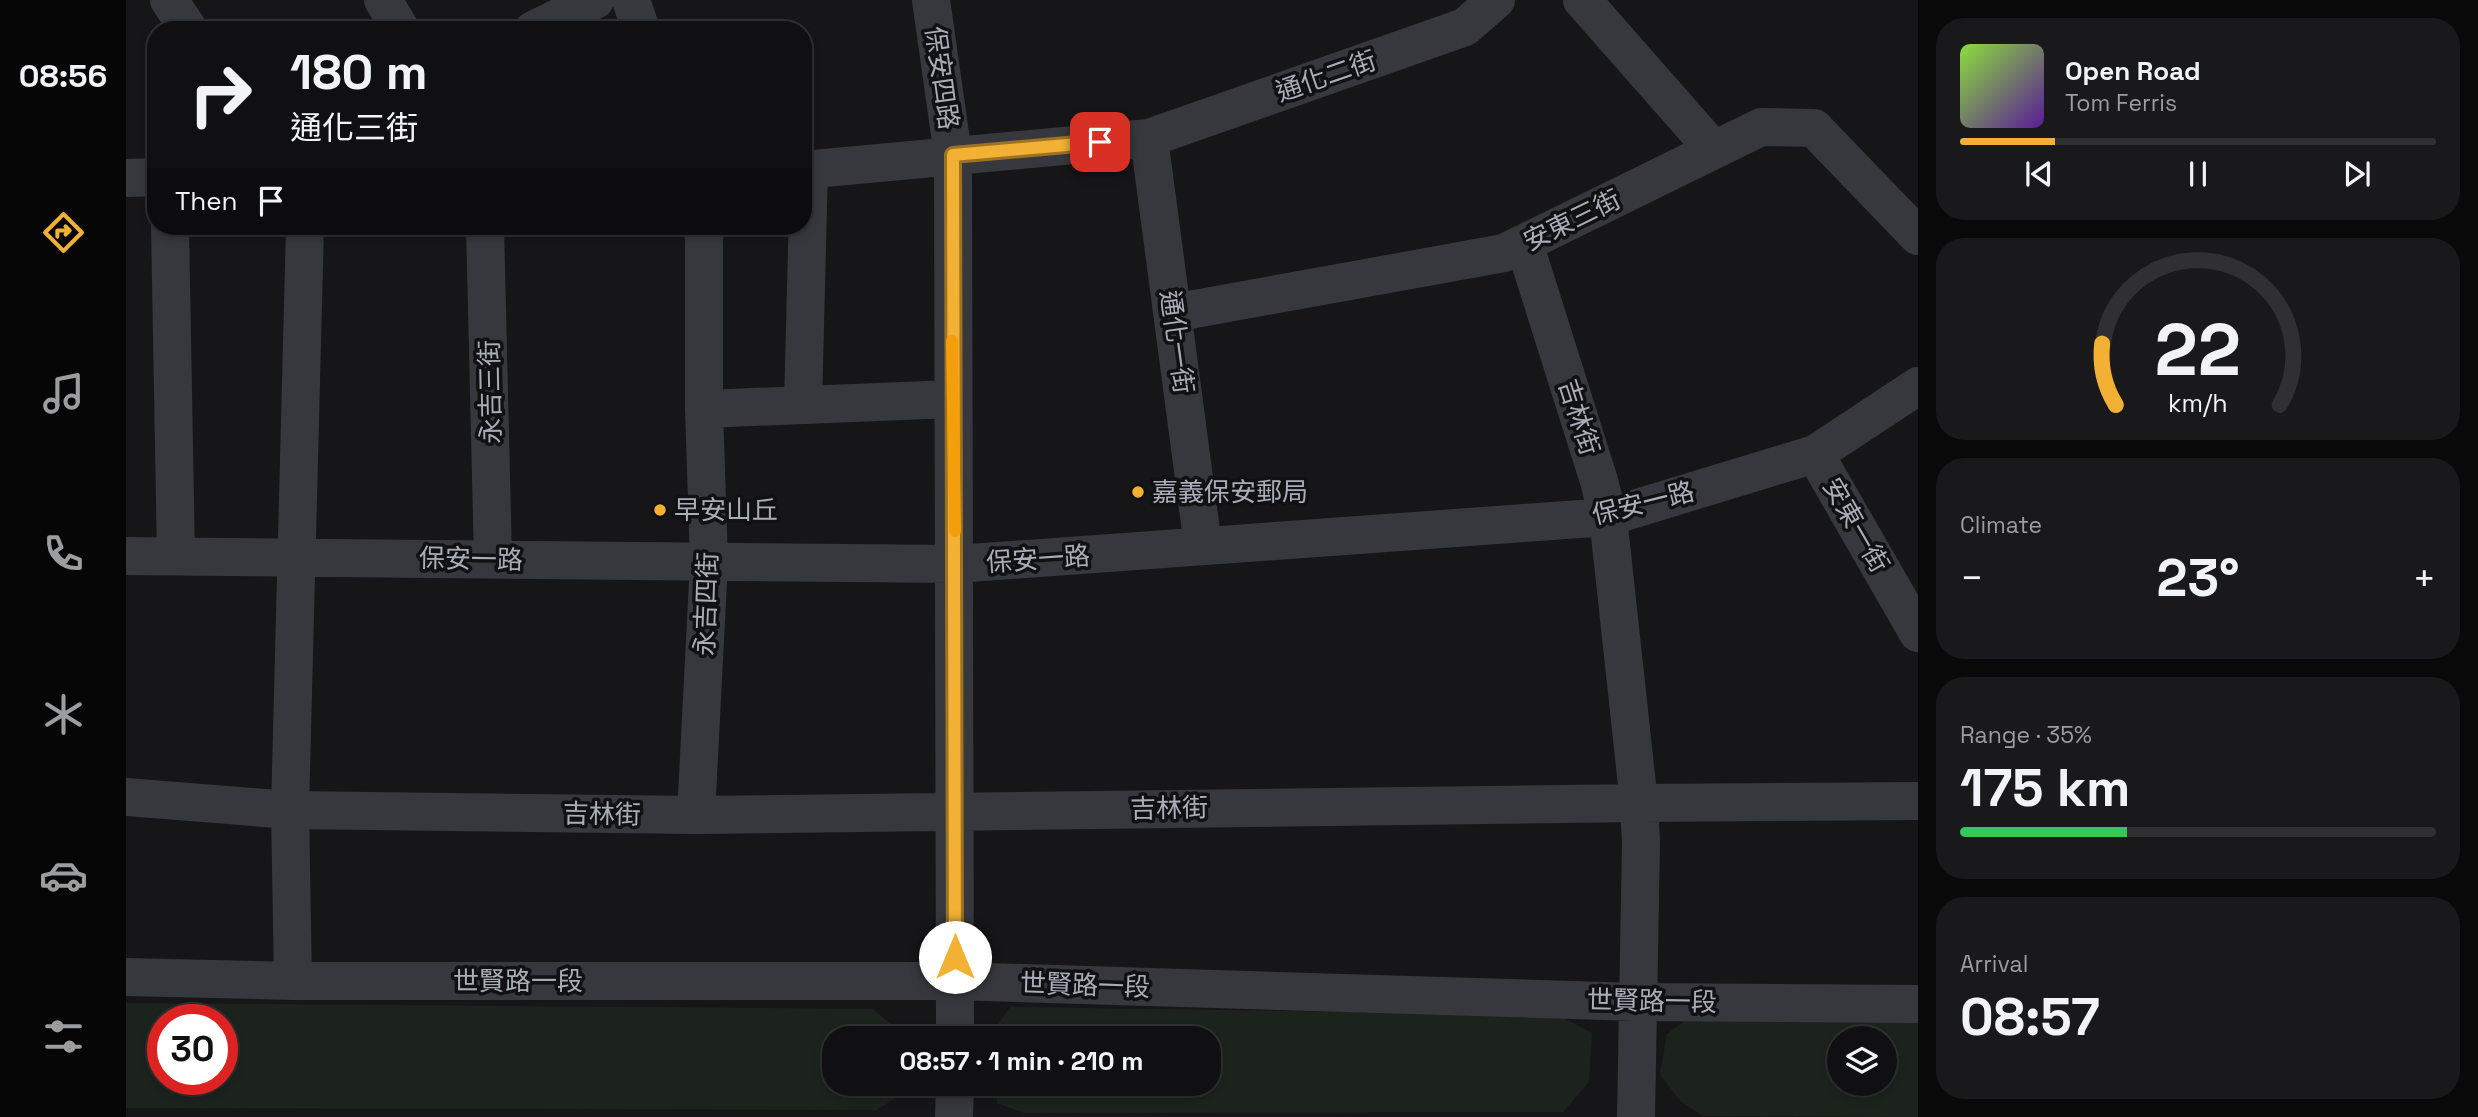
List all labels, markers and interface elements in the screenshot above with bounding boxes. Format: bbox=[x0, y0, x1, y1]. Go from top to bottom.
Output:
street label: 保安四路 bbox=[918, 24, 966, 132]
text: 180 m bbox=[290, 41, 428, 103]
street label: 通化二街 bbox=[1271, 43, 1381, 109]
icon: right bbox=[175, 49, 266, 140]
text: Open Road bbox=[2065, 54, 2201, 88]
text: 08:56 bbox=[19, 56, 107, 96]
text: Tom Ferris bbox=[2065, 88, 2177, 118]
text: 通化三街 bbox=[290, 108, 418, 148]
pin bbox=[1070, 112, 1130, 172]
icon: arrive bbox=[1081, 123, 1119, 161]
icon: previous bbox=[2020, 155, 2058, 193]
icon: pause bbox=[2179, 155, 2217, 193]
icon: next bbox=[2338, 155, 2376, 193]
icon: arrive bbox=[252, 182, 290, 220]
street label: 安東三街 bbox=[1518, 182, 1626, 258]
text: Then bbox=[175, 184, 238, 218]
icon: directions bbox=[39, 208, 88, 257]
street label: 通化一街 bbox=[1153, 288, 1201, 396]
text: 22 bbox=[2155, 303, 2241, 396]
street label: 永吉三街 bbox=[472, 340, 508, 444]
icon: music bbox=[39, 369, 88, 418]
street label: 吉林街 bbox=[1551, 375, 1607, 459]
text: km/h bbox=[2168, 386, 2228, 418]
street label: 安東一街 bbox=[1815, 471, 1897, 579]
street label: 保安一路 bbox=[1588, 474, 1698, 532]
place label: 嘉義保安郵局 bbox=[1152, 475, 1308, 509]
marker: 嘉義保安郵局 bbox=[1130, 484, 1146, 500]
place label: 早安山丘 bbox=[674, 493, 778, 527]
marker: 早安山丘 bbox=[652, 502, 668, 518]
text: Climate bbox=[1960, 510, 2042, 540]
icon: phone bbox=[39, 529, 88, 578]
street label: 保安一路 bbox=[985, 538, 1091, 580]
street label: 保安一路 bbox=[419, 541, 523, 577]
text: 23° bbox=[2157, 545, 2240, 611]
street label: 永吉四街 bbox=[687, 551, 725, 657]
text: − bbox=[1960, 554, 1984, 602]
text: + bbox=[2412, 554, 2436, 602]
icon: climate bbox=[39, 690, 88, 739]
text: Range · 35% bbox=[1960, 720, 2092, 750]
text: 175 km bbox=[1960, 755, 2130, 821]
street label: 吉林街 bbox=[1130, 790, 1208, 826]
street label: 吉林街 bbox=[563, 796, 641, 832]
icon: car bbox=[39, 851, 88, 900]
position arrow bbox=[918, 920, 992, 994]
text: Arrival bbox=[1960, 949, 2028, 979]
street label: 世賢路一段 bbox=[453, 964, 583, 998]
street label: 世賢路一段 bbox=[1019, 966, 1151, 1004]
street label: 世賢路一段 bbox=[1587, 983, 1717, 1019]
text: 08:57 bbox=[1960, 984, 2100, 1050]
speed limit sign: 30 bbox=[147, 1004, 238, 1095]
icon: filters bbox=[39, 1012, 88, 1061]
map controls bbox=[1827, 1026, 1897, 1096]
button: layers bbox=[1827, 1026, 1897, 1096]
text: 08:57 · 1 min · 210 m bbox=[900, 1044, 1143, 1078]

